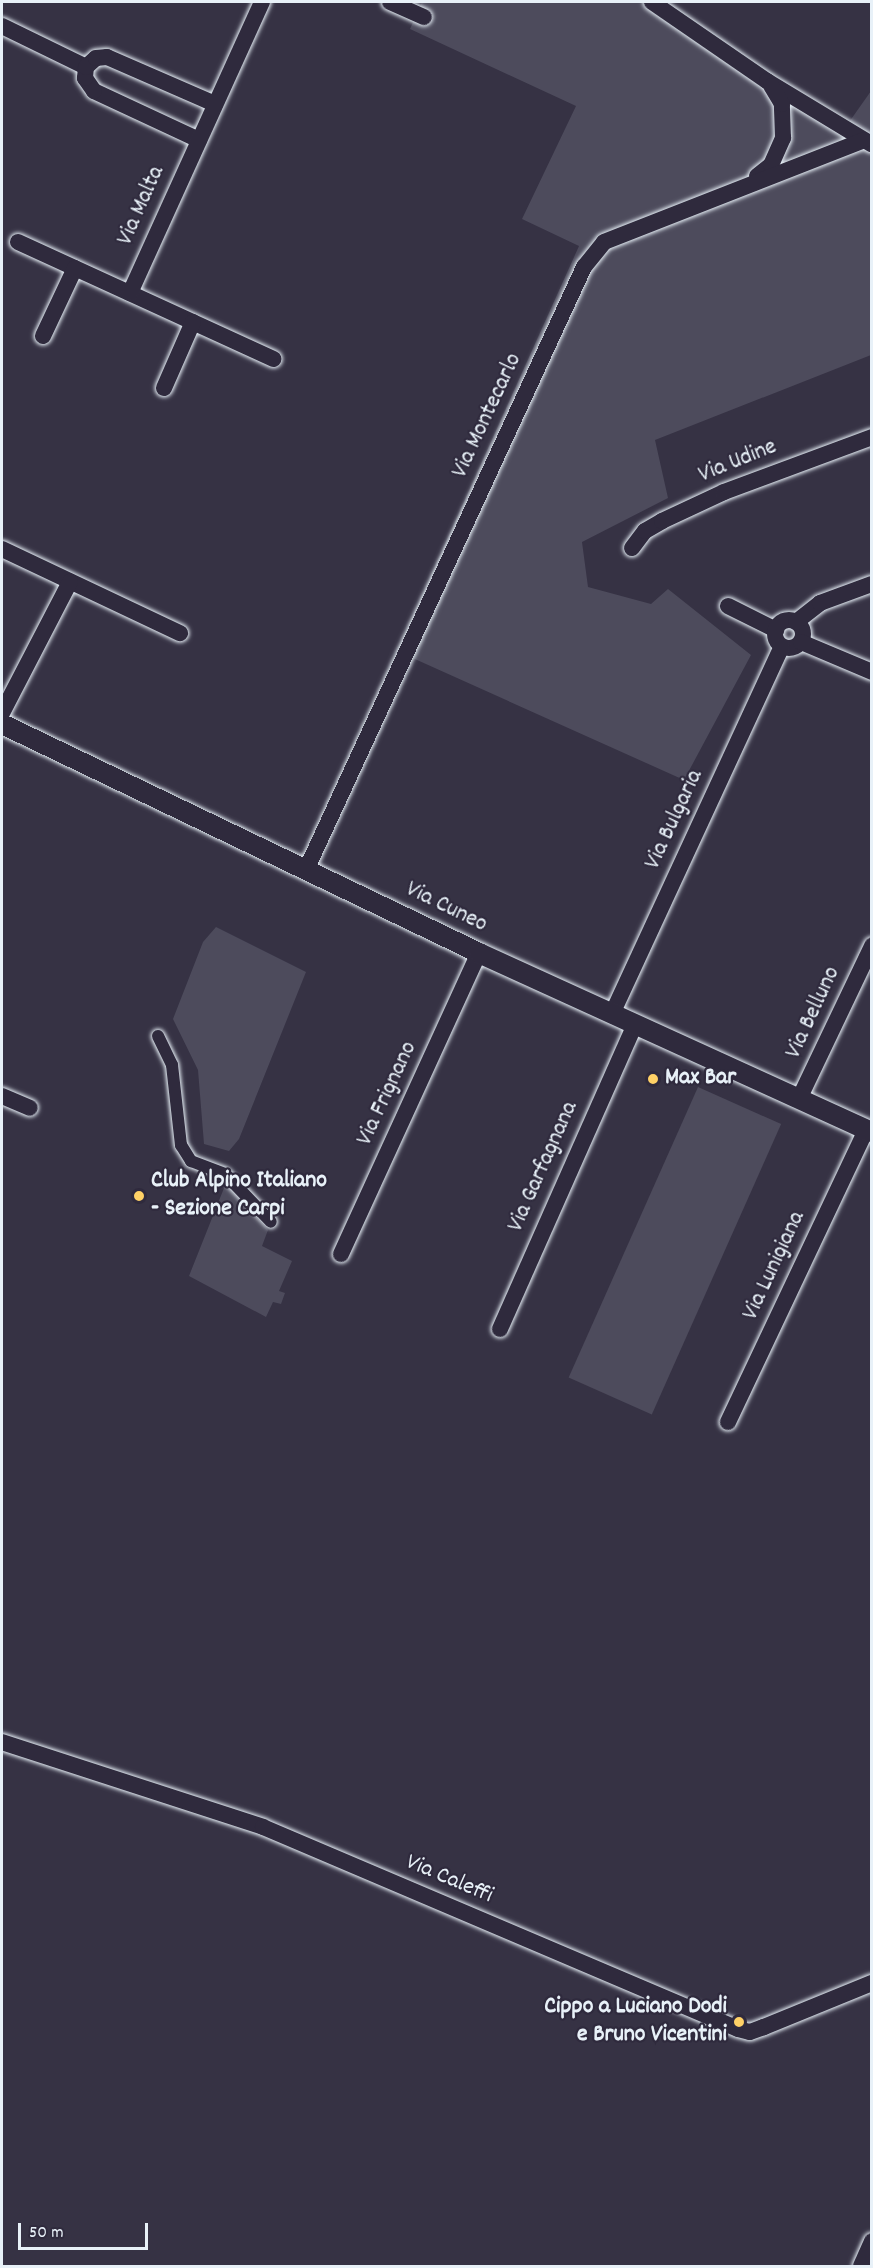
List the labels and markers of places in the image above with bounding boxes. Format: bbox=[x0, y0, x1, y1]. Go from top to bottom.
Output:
place label: Max Bar bbox=[665, 1065, 736, 1093]
marker: Max Bar bbox=[646, 1072, 660, 1086]
place label: Club Alpino Italiano - Sezione Carpi bbox=[151, 1168, 327, 1224]
marker: Club Alpino Italiano - Sezione Carpi bbox=[132, 1189, 146, 1203]
place label: Cippo a Luciano Dodi e Bruno Vicentini bbox=[544, 1994, 727, 2050]
marker: Cippo a Luciano Dodi e Bruno Vicentini bbox=[732, 2015, 746, 2029]

